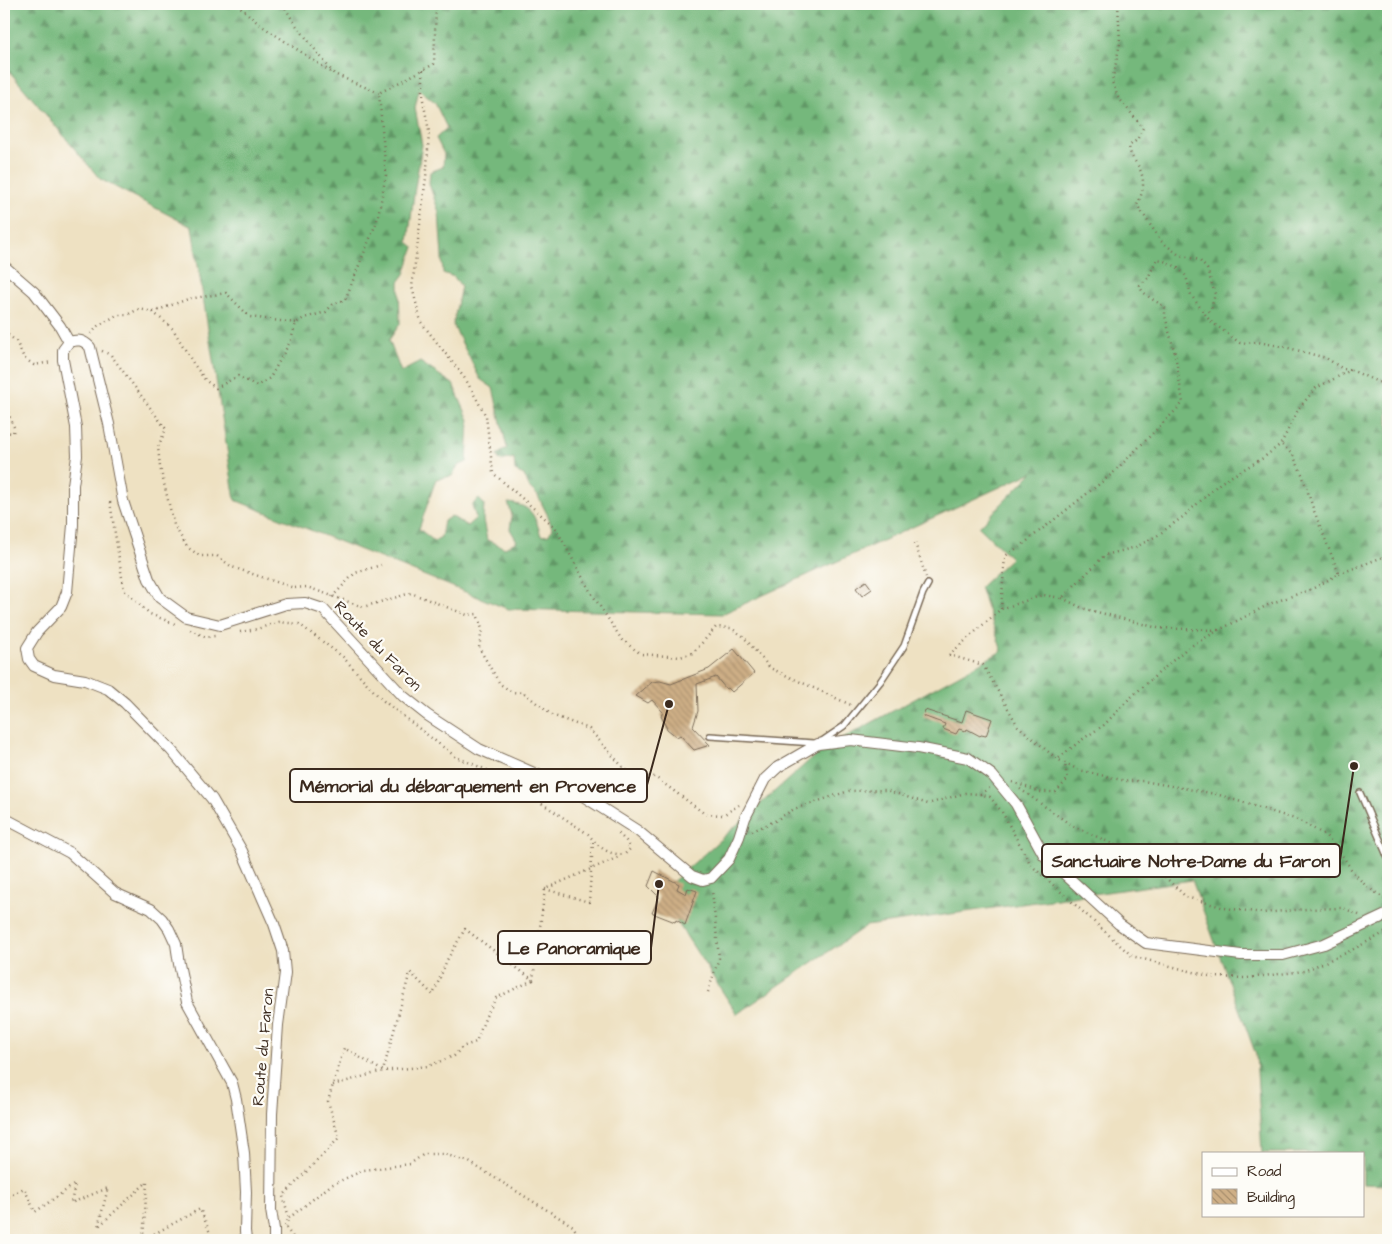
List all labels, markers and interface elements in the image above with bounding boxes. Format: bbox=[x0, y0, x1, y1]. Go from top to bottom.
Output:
street label: Route du Faron bbox=[329, 596, 427, 696]
callout: Mémorial du débarquement en Provence bbox=[290, 769, 647, 802]
text: Mémorial du débarquement en Provence bbox=[300, 774, 636, 799]
callout: Sanctuaire Notre-Dame du Faron bbox=[1042, 844, 1340, 877]
text: Sanctuaire Notre-Dame du Faron bbox=[1051, 849, 1330, 874]
callout: Le Panoramique bbox=[498, 931, 651, 964]
text: Le Panoramique bbox=[507, 936, 641, 961]
street label: Route du Faron bbox=[247, 987, 279, 1107]
legend bbox=[1202, 1152, 1364, 1216]
text: Road bbox=[1247, 1161, 1282, 1182]
text: Building bbox=[1247, 1187, 1295, 1209]

